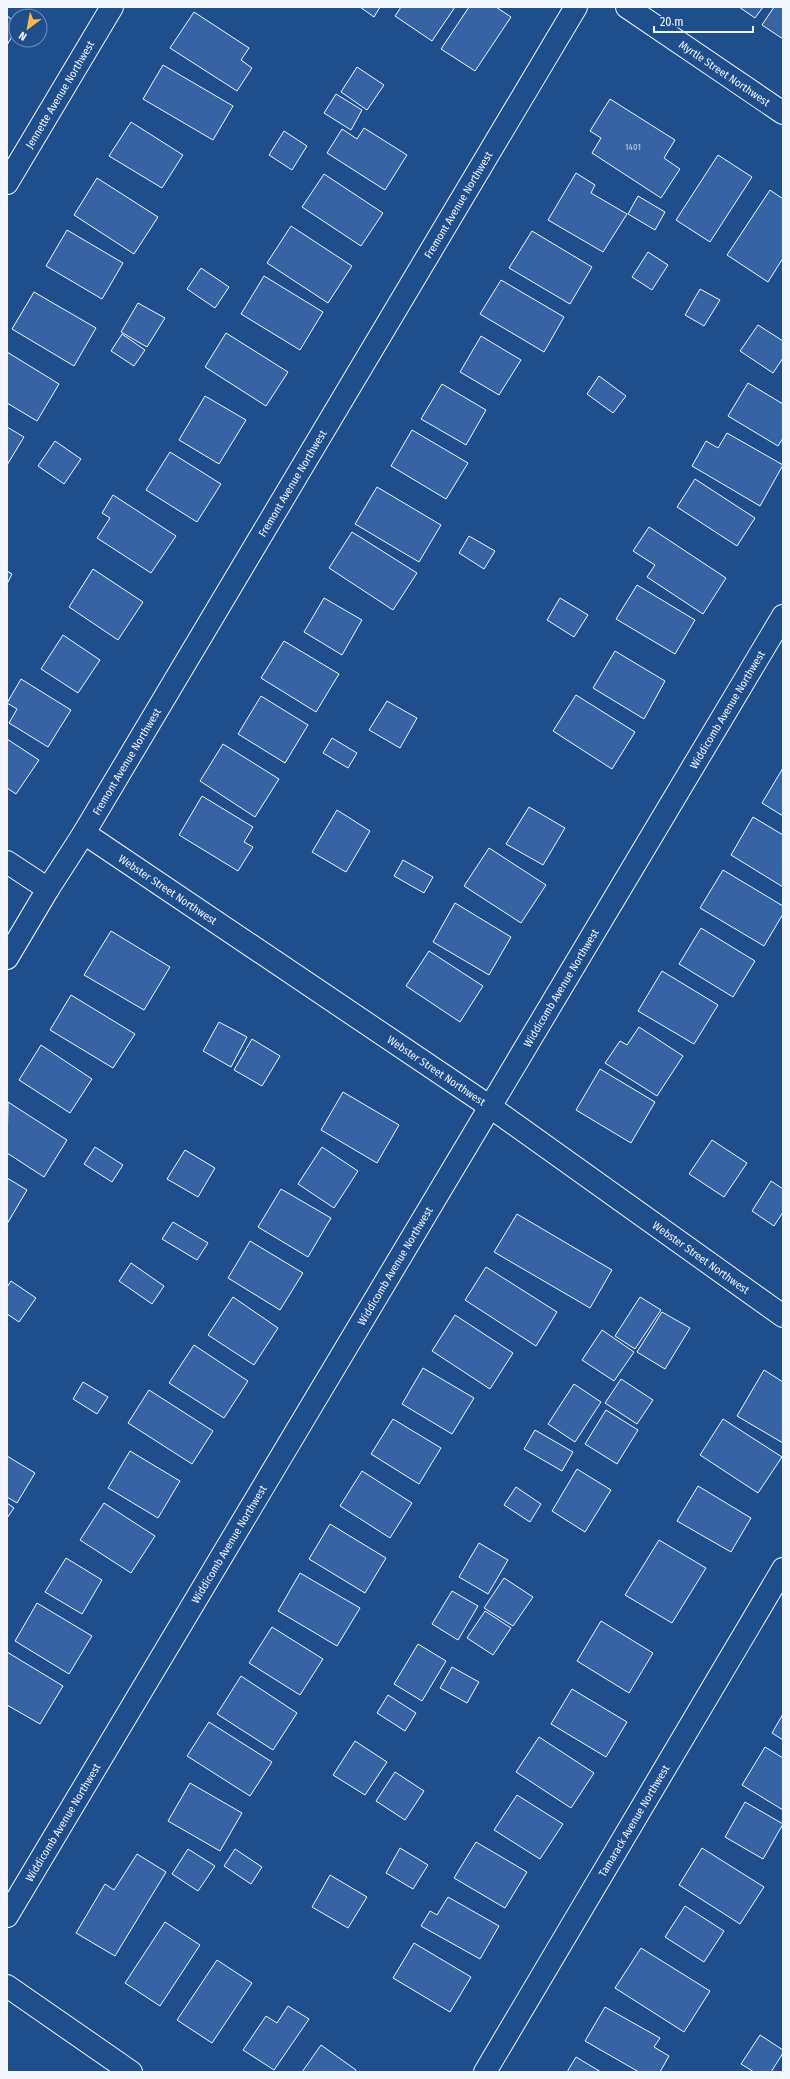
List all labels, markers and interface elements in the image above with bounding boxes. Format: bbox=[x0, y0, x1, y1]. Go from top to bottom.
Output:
north arrow bbox=[8, 8, 48, 48]
scale bar bbox=[654, 8, 753, 34]
text: 20 m bbox=[660, 15, 684, 29]
text: N bbox=[17, 29, 29, 43]
street label: Jennette Avenue Northwest bbox=[23, 38, 97, 151]
street label: Myrtle Street Northwest bbox=[676, 38, 773, 110]
house number: 1401 bbox=[625, 142, 641, 152]
street label: Fremont Avenue Northwest bbox=[422, 149, 496, 261]
street label: Fremont Avenue Northwest bbox=[256, 427, 330, 539]
street label: Widdicomb Avenue Northwest bbox=[687, 648, 768, 771]
street label: Fremont Avenue Northwest bbox=[90, 706, 164, 818]
street label: Webster Street Northwest bbox=[116, 852, 219, 928]
street label: Widdicomb Avenue Northwest bbox=[521, 926, 602, 1049]
street label: Webster Street Northwest bbox=[384, 1033, 488, 1109]
street label: Widdicomb Avenue Northwest bbox=[355, 1205, 436, 1328]
street label: Webster Street Northwest bbox=[650, 1219, 752, 1297]
street label: Widdicomb Avenue Northwest bbox=[189, 1483, 270, 1606]
street label: Widdicomb Avenue Northwest bbox=[23, 1761, 104, 1884]
street label: Tamarack Avenue Northwest bbox=[596, 1763, 673, 1879]

